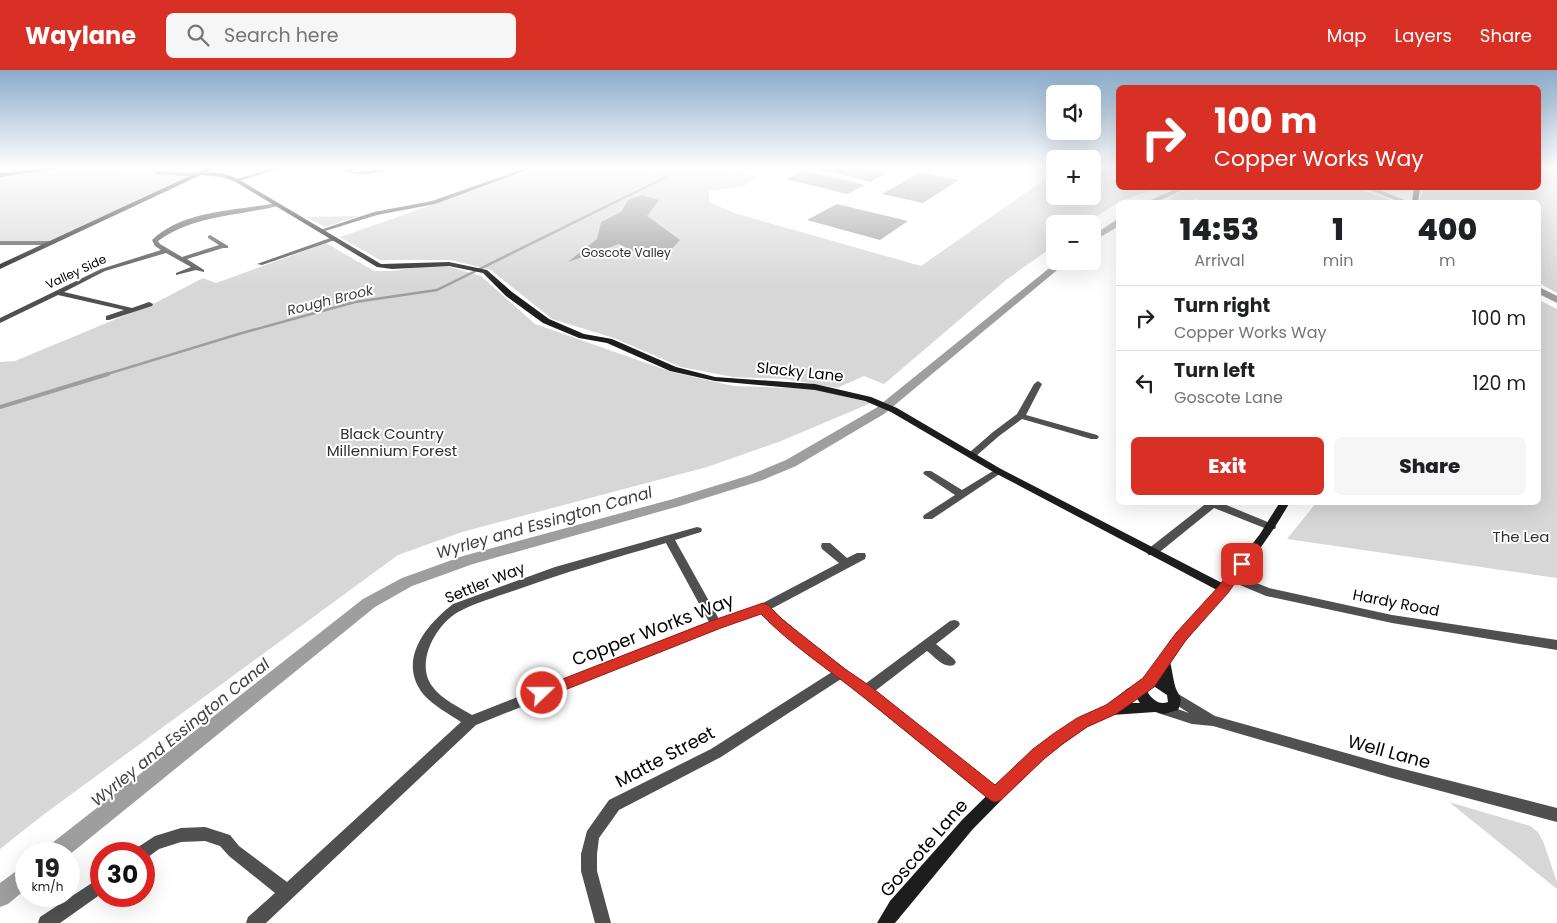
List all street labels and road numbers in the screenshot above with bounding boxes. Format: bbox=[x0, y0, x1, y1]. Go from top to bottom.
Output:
street label: Valley Side bbox=[43, 250, 109, 293]
street label: Slacky Lane bbox=[755, 356, 845, 387]
street label: Settler Way bbox=[442, 557, 529, 608]
street label: Hardy Road bbox=[1351, 584, 1441, 621]
street label: Copper Works Way bbox=[568, 587, 737, 672]
street label: Matte Street bbox=[611, 720, 719, 793]
street label: Well Lane bbox=[1345, 728, 1433, 775]
street label: Goscote Lane bbox=[874, 793, 973, 902]

